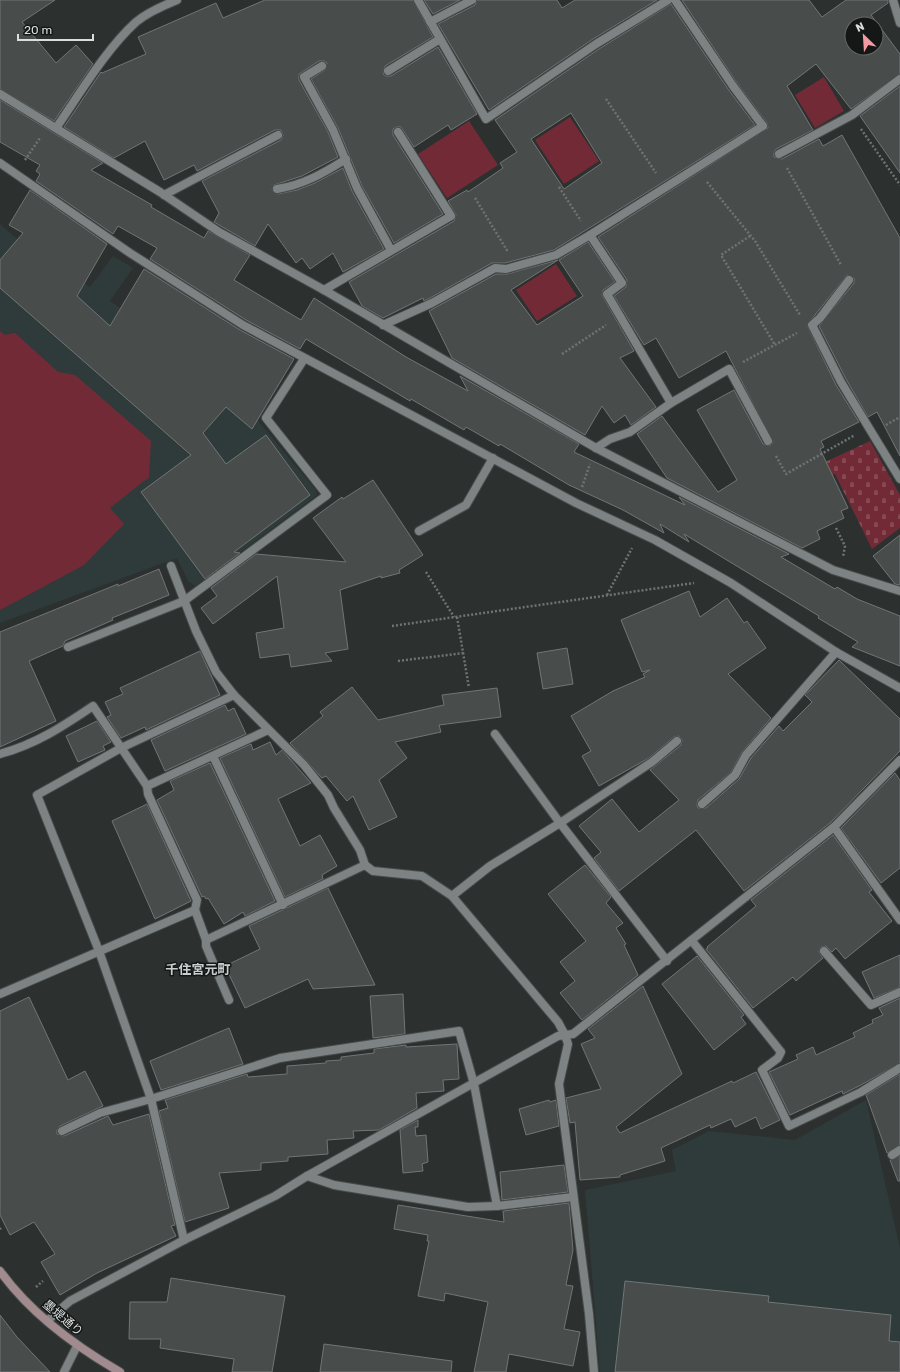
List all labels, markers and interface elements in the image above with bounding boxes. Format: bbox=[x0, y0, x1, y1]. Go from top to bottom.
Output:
scale bar bbox=[18, 16, 93, 42]
north arrow bbox=[844, 16, 884, 56]
text: N bbox=[854, 20, 866, 35]
text: 20 m bbox=[24, 23, 52, 37]
district label: 千住宮元町 bbox=[165, 962, 231, 977]
street label: 墨堤通り bbox=[40, 1297, 86, 1339]

